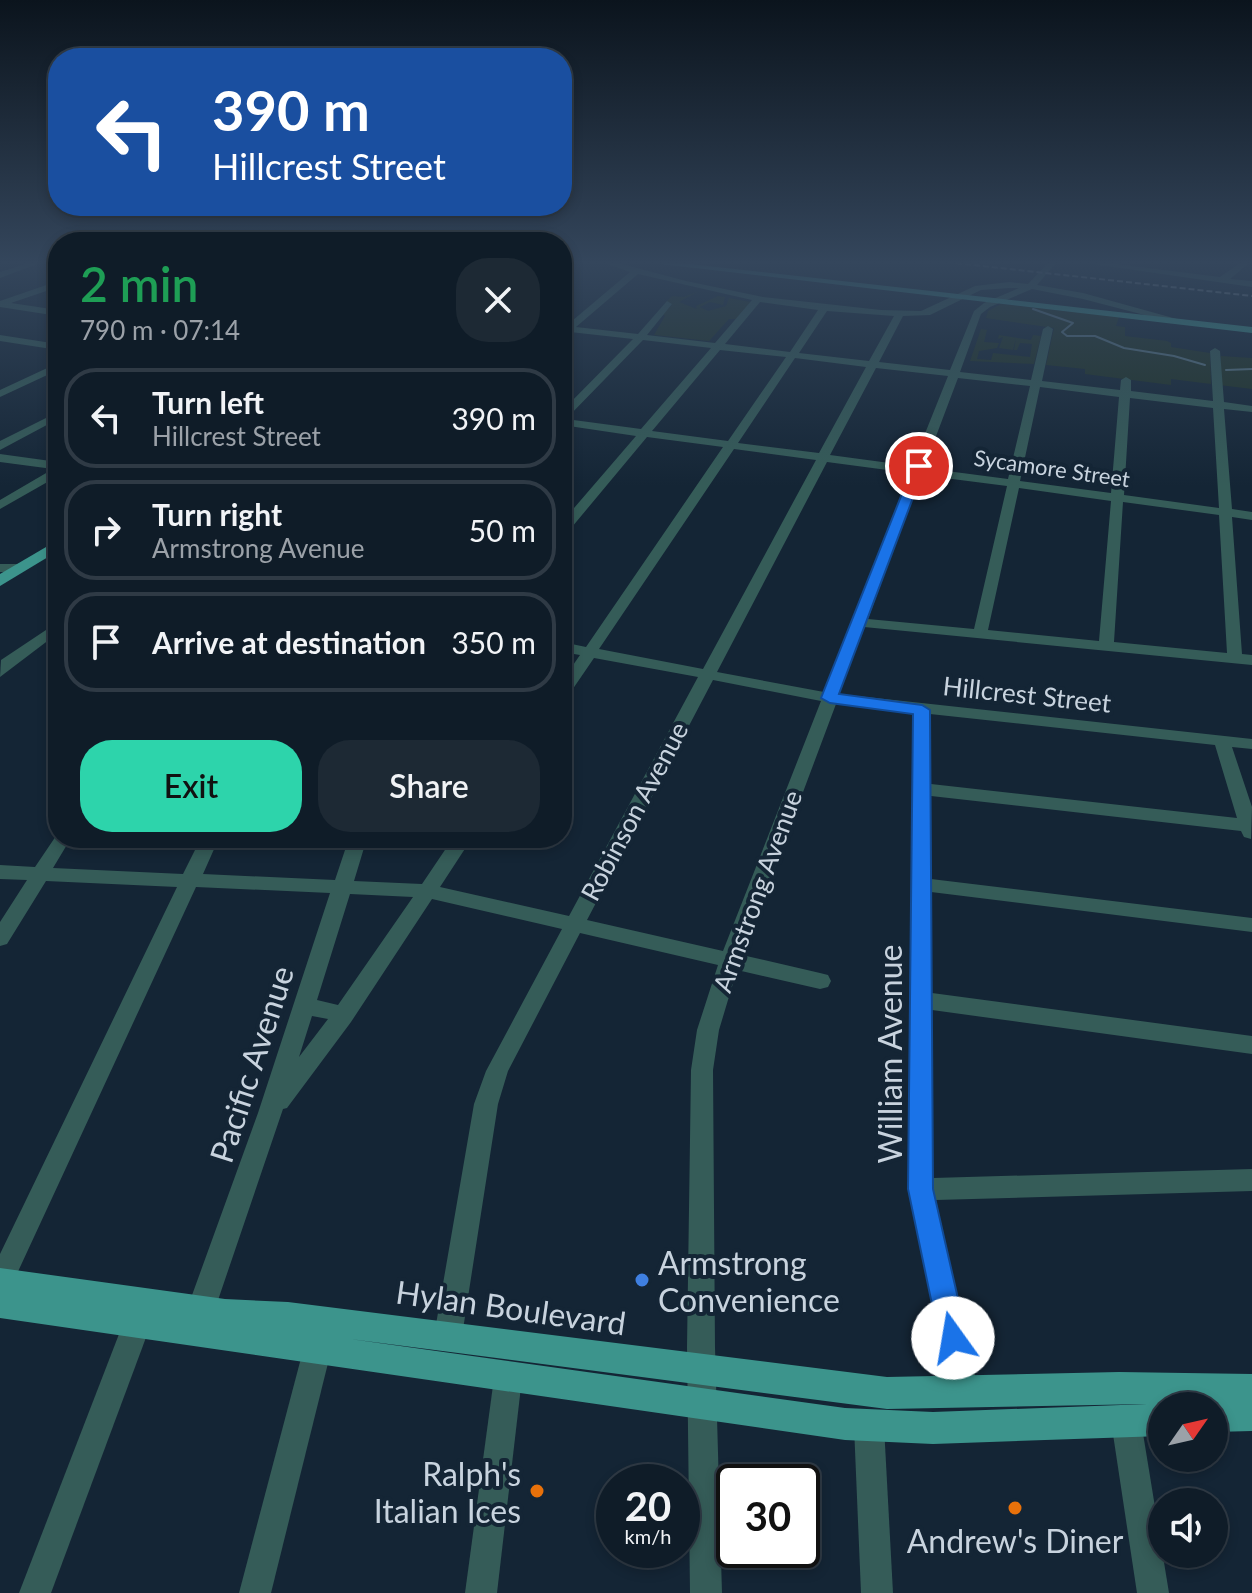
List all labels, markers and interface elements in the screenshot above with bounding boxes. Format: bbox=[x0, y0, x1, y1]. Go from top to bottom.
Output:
text: 390 m bbox=[212, 76, 370, 143]
icon: left bbox=[80, 80, 184, 184]
text: Hillcrest Street bbox=[212, 144, 446, 188]
text: 2 min bbox=[80, 255, 198, 312]
button: close bbox=[456, 258, 540, 342]
text: 790 m · 07:14 bbox=[80, 314, 240, 346]
text: Turn left bbox=[152, 384, 264, 420]
icon: left bbox=[84, 396, 128, 440]
text: 390 m bbox=[451, 400, 536, 436]
text: Hillcrest Street bbox=[152, 420, 321, 452]
pin bbox=[885, 432, 953, 500]
icon: arrive bbox=[897, 444, 941, 488]
street label: Sycamore Street bbox=[972, 444, 1132, 492]
text: Turn right bbox=[152, 496, 282, 532]
icon: right bbox=[84, 508, 128, 552]
text: 50 m bbox=[469, 512, 536, 548]
text: Armstrong Avenue bbox=[152, 532, 365, 564]
icon: arrive bbox=[84, 620, 128, 664]
text: Arrive at destination bbox=[152, 624, 426, 660]
text: 350 m bbox=[451, 624, 536, 660]
street label: Hillcrest Street bbox=[941, 669, 1113, 719]
street label: Robinson Avenue bbox=[573, 716, 695, 906]
button: Exit bbox=[80, 740, 302, 832]
button: Share bbox=[318, 740, 540, 832]
street label: Armstrong Avenue bbox=[706, 786, 808, 996]
street label: William Avenue bbox=[870, 945, 909, 1163]
street label: Pacific Avenue bbox=[201, 961, 301, 1167]
place label: Armstrong Convenience bbox=[658, 1243, 840, 1319]
marker: Armstrong Convenience bbox=[633, 1271, 651, 1289]
street label: Hylan Boulevard bbox=[394, 1272, 628, 1342]
position arrow bbox=[911, 1296, 995, 1380]
north arrow bbox=[1148, 1392, 1228, 1472]
map controls bbox=[1148, 1392, 1228, 1568]
place label: Ralph's Italian Ices bbox=[374, 1454, 521, 1530]
speed limit sign: 30 bbox=[716, 1464, 820, 1568]
marker: Ralph's Italian Ices bbox=[528, 1482, 546, 1500]
text: 20 bbox=[625, 1482, 671, 1530]
button: sound bbox=[1148, 1488, 1228, 1568]
marker: Andrew's Diner bbox=[1006, 1499, 1024, 1517]
place label: Andrew's Diner bbox=[907, 1521, 1124, 1560]
text: km/h bbox=[625, 1524, 671, 1548]

